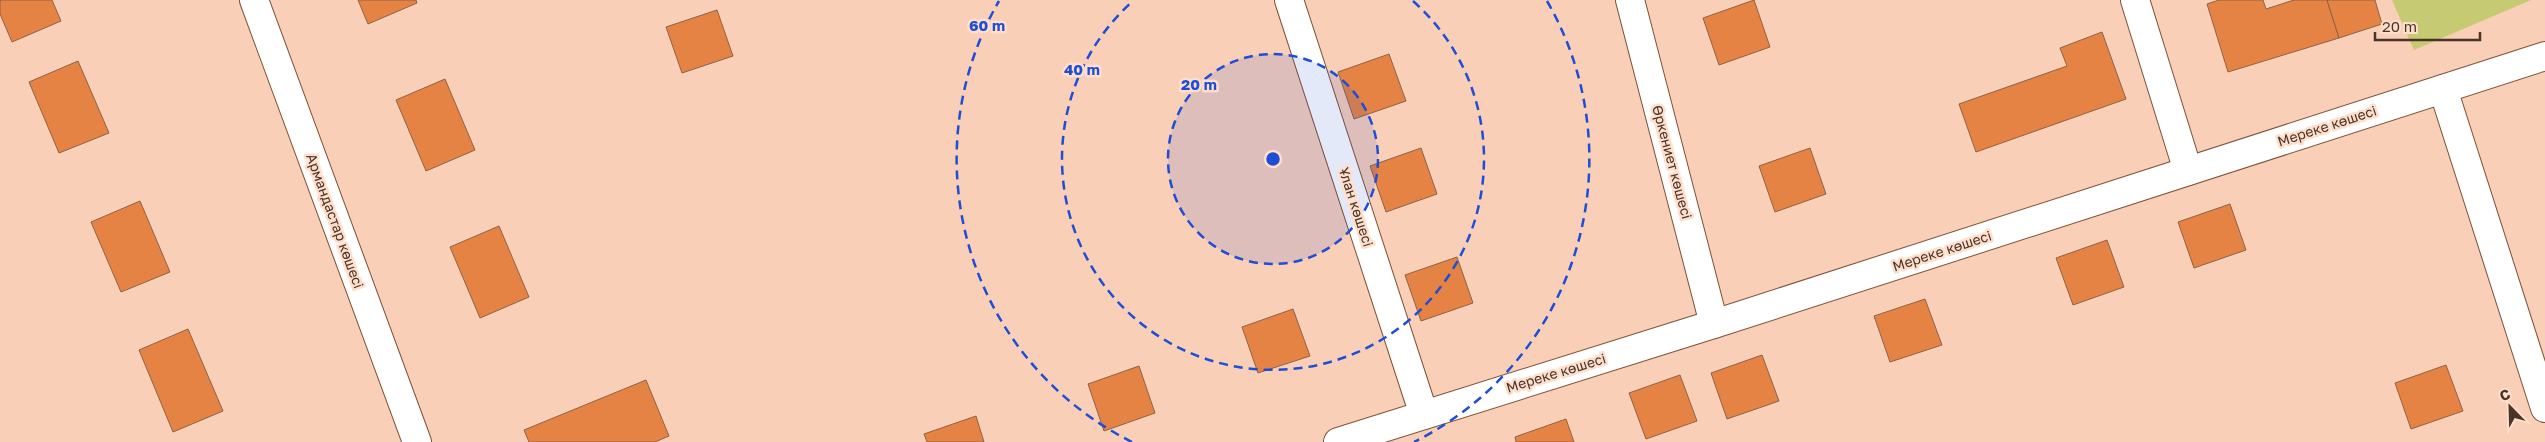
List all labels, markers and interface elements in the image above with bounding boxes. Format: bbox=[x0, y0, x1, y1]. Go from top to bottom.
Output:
scale bar bbox=[2375, 10, 2480, 42]
text: 60 m bbox=[969, 16, 1005, 34]
text: 20 m bbox=[2382, 17, 2417, 35]
text: 40 m bbox=[1064, 60, 1100, 78]
text: 20 m bbox=[1181, 75, 1217, 93]
street label: Мереке көшесі bbox=[2275, 101, 2379, 150]
street label: Өркениет көшесі bbox=[1649, 103, 1696, 221]
centre of rings bbox=[1264, 150, 1282, 168]
street label: Армандастар көшесі bbox=[303, 151, 368, 291]
street label: Ұлан көшесі bbox=[1336, 165, 1377, 249]
street label: Мереке көшесі bbox=[1890, 226, 1994, 275]
street label: Мереке көшесі bbox=[1504, 349, 1608, 396]
north arrow bbox=[2485, 382, 2535, 432]
text: С bbox=[2497, 385, 2513, 404]

